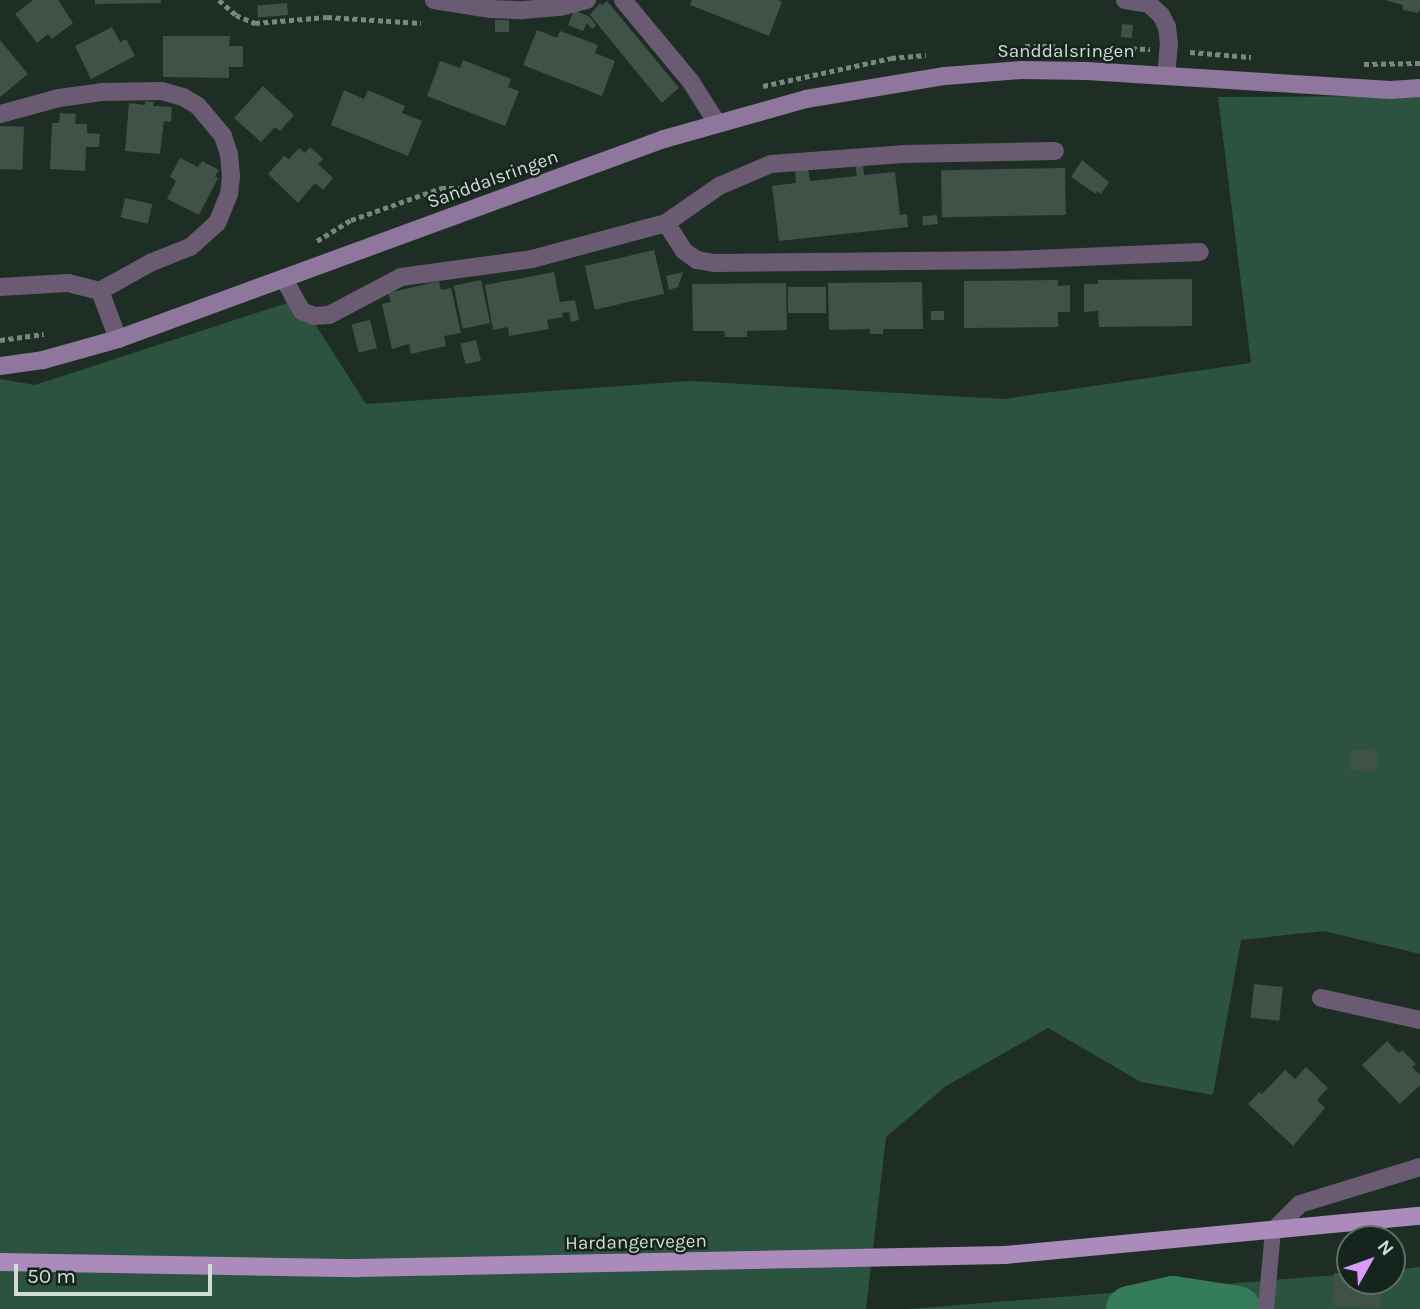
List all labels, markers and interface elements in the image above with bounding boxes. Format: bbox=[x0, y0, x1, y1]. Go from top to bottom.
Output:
street label: Sanddalsringen bbox=[997, 41, 1135, 63]
street label: Sanddalsringen bbox=[424, 146, 562, 214]
north arrow bbox=[1336, 1225, 1406, 1295]
street label: Hardangervegen bbox=[565, 1230, 707, 1256]
text: N bbox=[1373, 1235, 1398, 1260]
scale bar bbox=[18, 1250, 215, 1294]
text: 50 m bbox=[27, 1264, 76, 1288]

